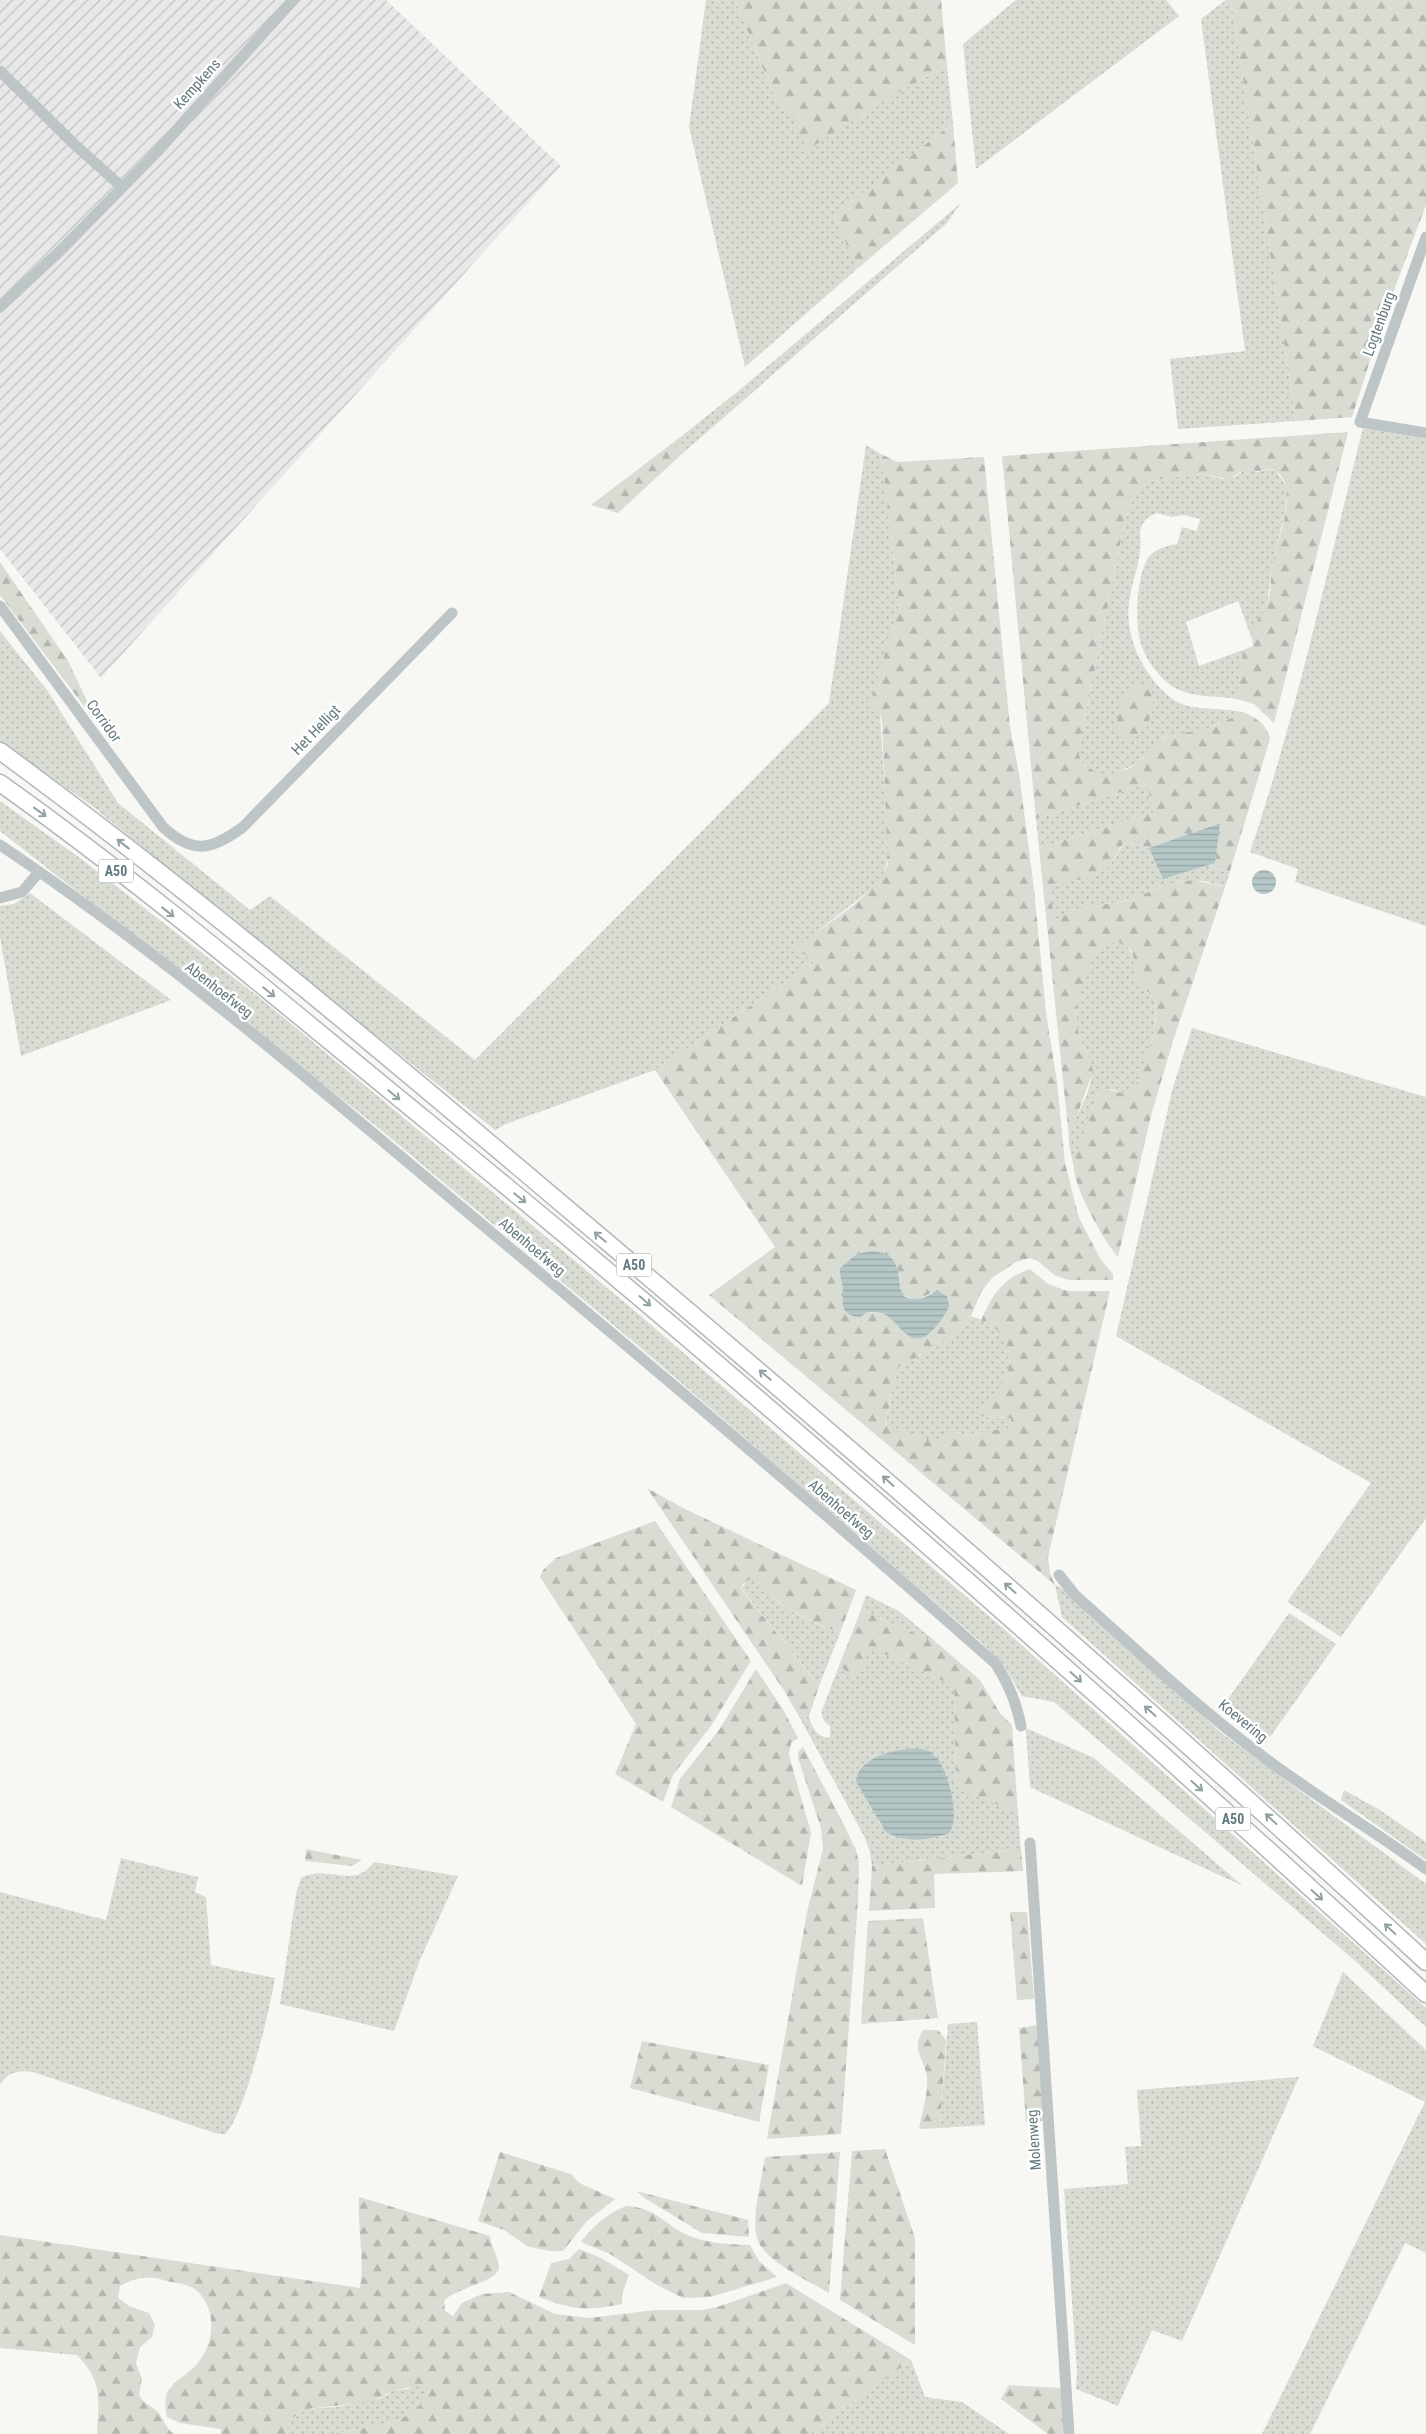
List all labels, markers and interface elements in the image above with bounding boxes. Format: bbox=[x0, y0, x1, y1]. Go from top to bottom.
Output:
street label: Kempkens bbox=[170, 55, 224, 113]
street label: Logtenburg bbox=[1359, 289, 1399, 359]
street label: Corridor bbox=[83, 696, 126, 746]
street label: Het Helligt bbox=[288, 701, 344, 759]
one-way arrow bbox=[33, 807, 47, 817]
one-way arrow bbox=[117, 838, 130, 849]
road number: A50 bbox=[98, 859, 134, 882]
one-way arrow bbox=[161, 906, 174, 917]
street label: Abenhoefweg bbox=[182, 958, 256, 1022]
one-way arrow bbox=[262, 987, 275, 998]
one-way arrow bbox=[388, 1089, 401, 1100]
one-way arrow bbox=[514, 1192, 527, 1203]
street label: Abenhoefweg bbox=[495, 1214, 569, 1280]
one-way arrow bbox=[594, 1231, 607, 1242]
road number: A50 bbox=[616, 1254, 652, 1276]
one-way arrow bbox=[639, 1296, 652, 1307]
one-way arrow bbox=[758, 1370, 771, 1381]
one-way arrow bbox=[882, 1475, 895, 1487]
street label: Abenhoefweg bbox=[805, 1476, 877, 1542]
one-way arrow bbox=[1003, 1583, 1016, 1594]
one-way arrow bbox=[1070, 1671, 1083, 1683]
street label: Koevering bbox=[1215, 1696, 1271, 1746]
one-way arrow bbox=[1143, 1705, 1156, 1716]
one-way arrow bbox=[1190, 1780, 1203, 1792]
road number: A50 bbox=[1216, 1808, 1250, 1830]
one-way arrow bbox=[1264, 1813, 1277, 1825]
one-way arrow bbox=[1311, 1889, 1324, 1900]
one-way arrow bbox=[1384, 1923, 1397, 1935]
street label: Molenweg bbox=[1023, 2109, 1045, 2171]

